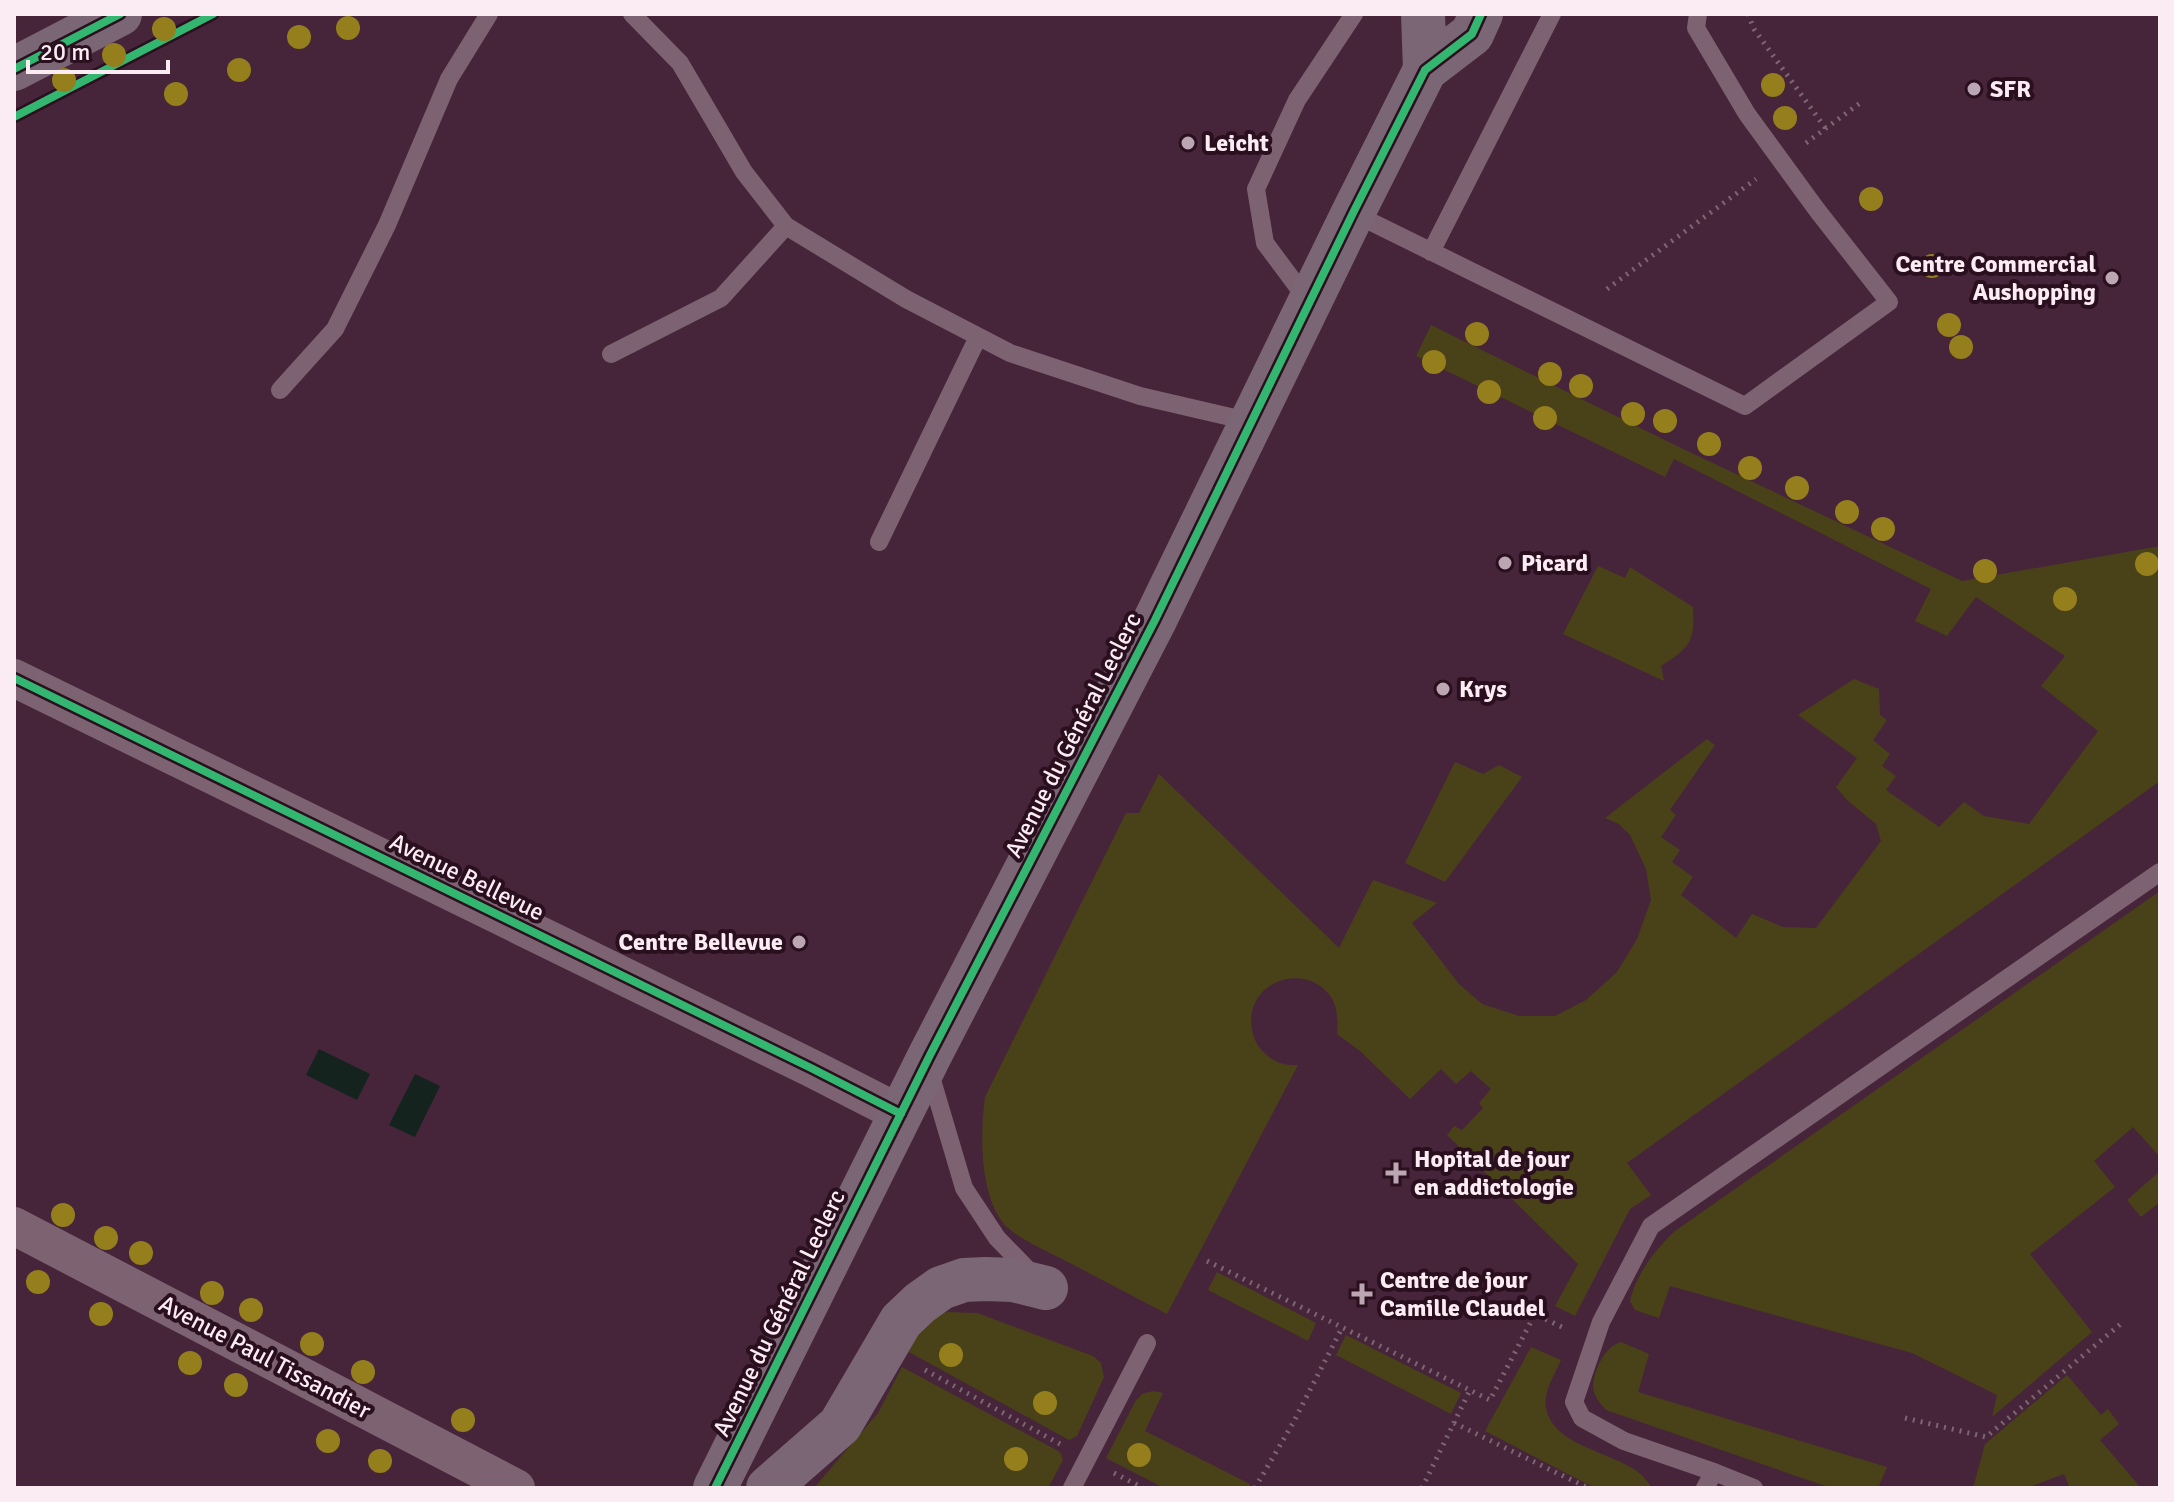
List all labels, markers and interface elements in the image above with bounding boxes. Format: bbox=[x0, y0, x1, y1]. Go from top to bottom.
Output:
scale bar bbox=[28, 24, 168, 74]
text: 20 m bbox=[40, 37, 90, 67]
place label: SFR bbox=[1990, 74, 2031, 104]
marker: SFR bbox=[1965, 80, 1983, 98]
place label: Leicht bbox=[1204, 128, 1269, 158]
marker: Leicht bbox=[1179, 134, 1197, 152]
place label: Centre Commercial Aushopping bbox=[1896, 249, 2096, 307]
marker: Centre Commercial Aushopping bbox=[2103, 269, 2121, 287]
place label: Picard bbox=[1521, 548, 1588, 578]
marker: Picard bbox=[1496, 554, 1514, 572]
street label: Avenue du Général Leclerc bbox=[998, 607, 1148, 863]
place label: Krys bbox=[1459, 674, 1507, 704]
marker: Krys bbox=[1434, 680, 1452, 698]
street label: Avenue Bellevue bbox=[385, 827, 549, 927]
place label: Centre Bellevue bbox=[619, 927, 783, 957]
marker: Centre Bellevue bbox=[790, 933, 808, 951]
place label: Hopital de jour en addictologie bbox=[1414, 1144, 1574, 1202]
marker: Hopital de jour en addictologie bbox=[1385, 1162, 1407, 1184]
street label: Avenue du Général Leclerc bbox=[706, 1185, 852, 1441]
place label: Centre de jour Camille Claudel bbox=[1380, 1265, 1546, 1323]
marker: Centre de jour Camille Claudel bbox=[1351, 1283, 1373, 1305]
street label: Avenue Paul Tissandier bbox=[154, 1288, 376, 1426]

